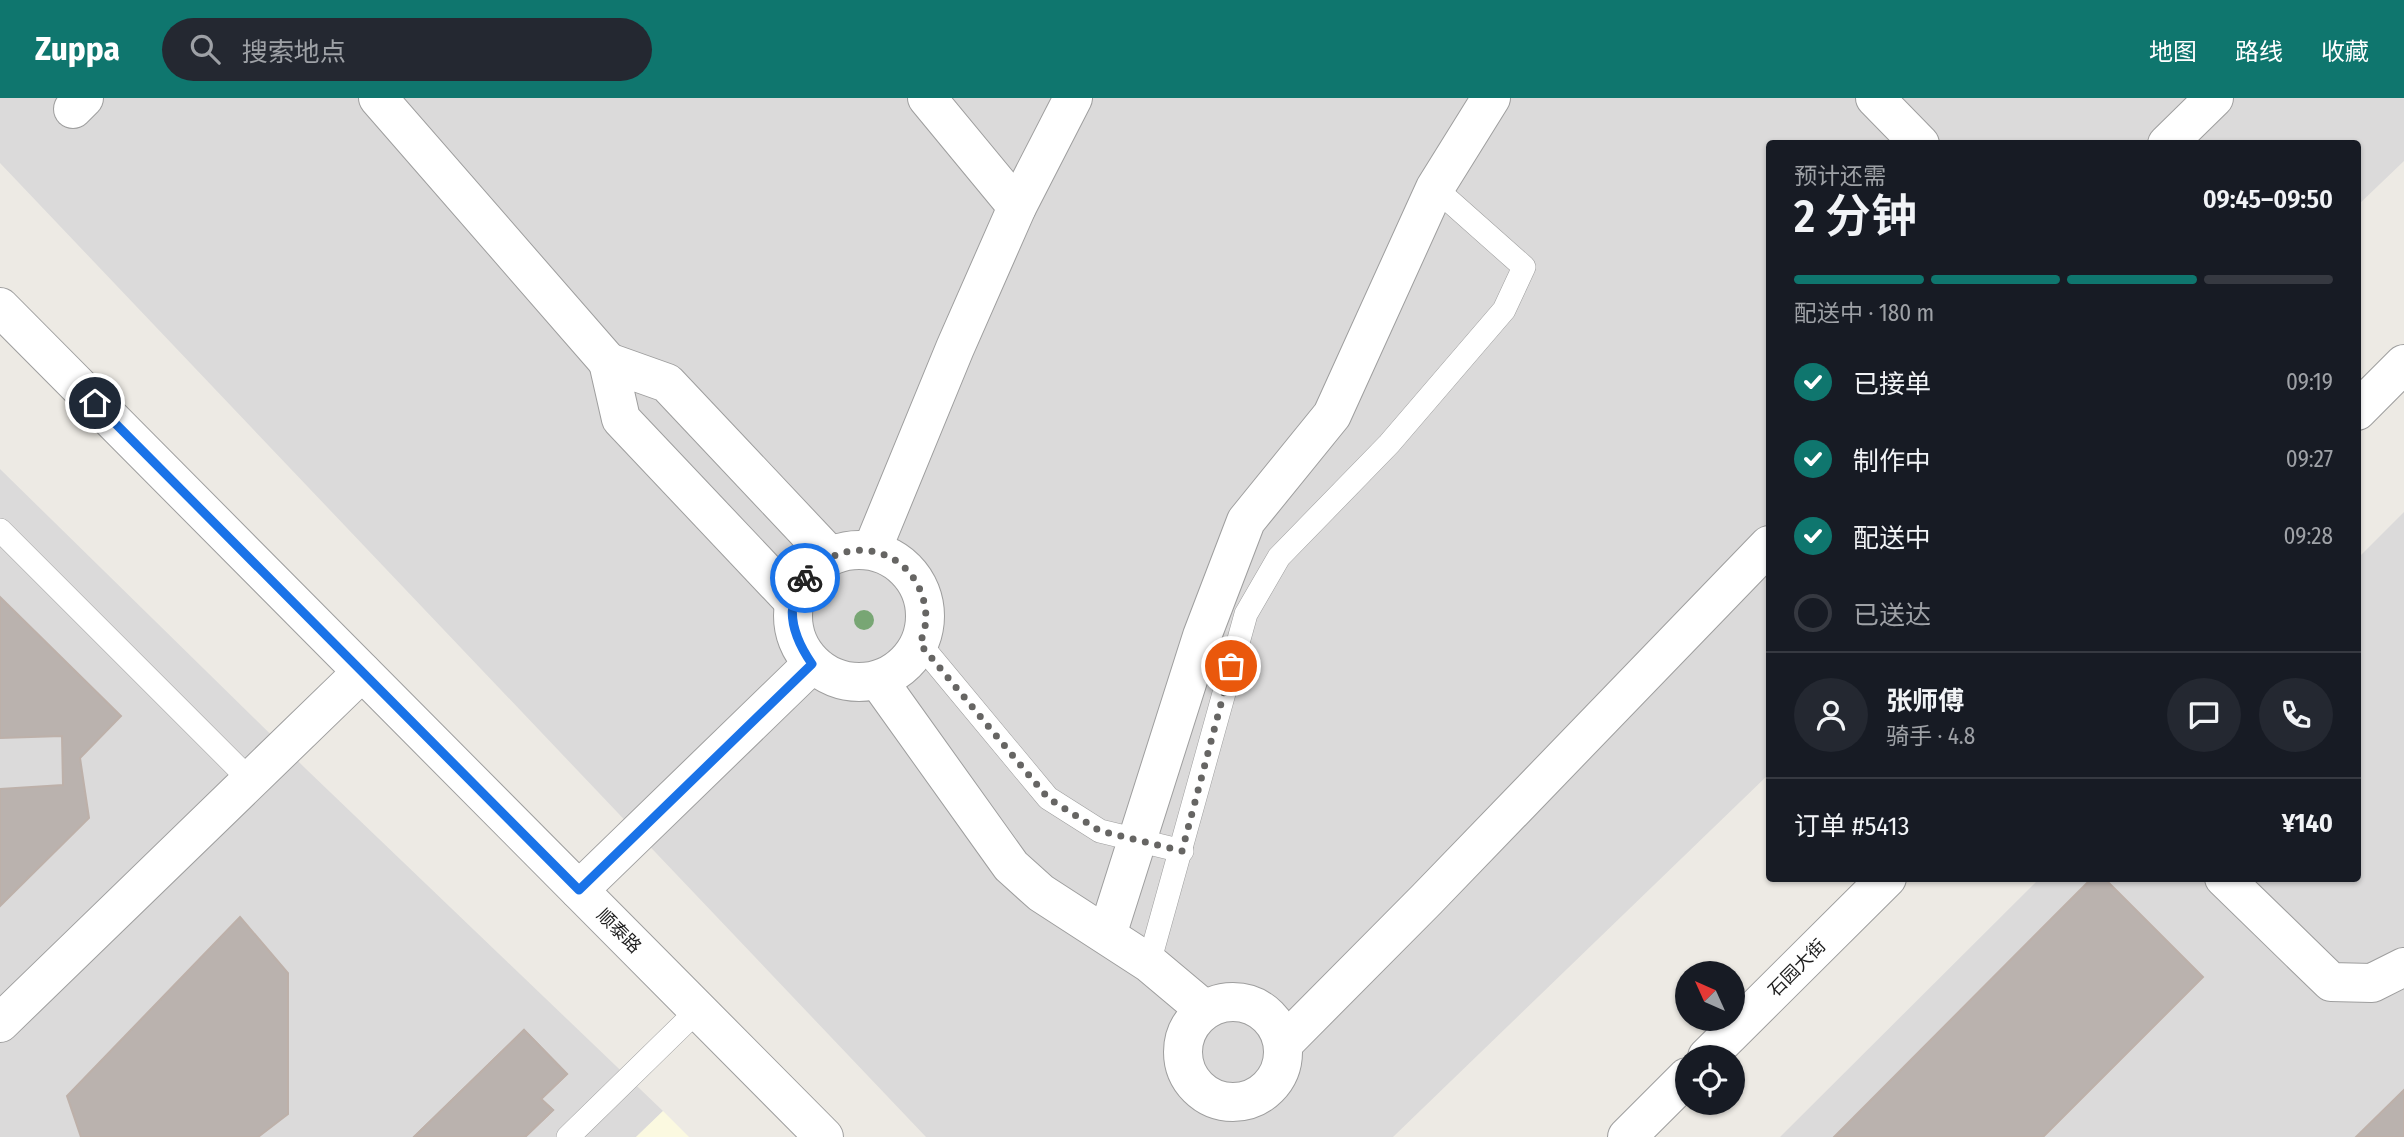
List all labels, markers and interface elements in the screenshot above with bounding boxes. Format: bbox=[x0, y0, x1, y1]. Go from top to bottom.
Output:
search box bbox=[162, 18, 652, 81]
text: Zuppa bbox=[35, 29, 120, 69]
icon: search bbox=[186, 30, 224, 68]
text: 搜索地点 bbox=[242, 37, 346, 68]
text: 地图 bbox=[2149, 38, 2197, 66]
text: 路线 bbox=[2235, 38, 2283, 66]
text: 收藏 bbox=[2321, 38, 2369, 66]
text: 预计还需 bbox=[1794, 162, 1886, 190]
text: 09:45–09:50 bbox=[2203, 184, 2333, 215]
text: 2 分钟 bbox=[1794, 189, 1917, 244]
text: 配送中 · 180 m bbox=[1794, 299, 1934, 327]
icon: check bbox=[1794, 363, 1832, 401]
text: 09:19 bbox=[2286, 368, 2333, 396]
text: 已接单 bbox=[1853, 369, 1931, 400]
pin bbox=[65, 373, 125, 433]
icon: home bbox=[76, 384, 114, 422]
icon: check bbox=[1794, 440, 1832, 478]
text: 09:27 bbox=[2286, 445, 2333, 473]
text: 制作中 bbox=[1853, 446, 1931, 477]
icon: check bbox=[1794, 517, 1832, 555]
text: 09:28 bbox=[2284, 522, 2333, 550]
text: 配送中 bbox=[1853, 523, 1931, 554]
courier bbox=[770, 543, 840, 613]
icon: bike bbox=[786, 559, 824, 597]
text: 已送达 bbox=[1853, 600, 1931, 631]
pin bbox=[1201, 636, 1261, 696]
icon: bag bbox=[1212, 647, 1250, 685]
button: person bbox=[1794, 678, 1868, 752]
button: chat bbox=[2167, 678, 2241, 752]
button: phone bbox=[2259, 678, 2333, 752]
text: 张师傅 bbox=[1886, 686, 1964, 717]
text: 骑手 · 4.8 bbox=[1886, 722, 1975, 750]
text: ¥140 bbox=[2282, 808, 2333, 839]
text: 订单 #5413 bbox=[1794, 811, 1909, 842]
street label: 顺泰路 bbox=[592, 904, 646, 958]
street label: 石园大街 bbox=[1764, 935, 1830, 1001]
north arrow bbox=[1675, 961, 1745, 1031]
map controls bbox=[1675, 961, 1745, 1115]
button: locate bbox=[1675, 1045, 1745, 1115]

